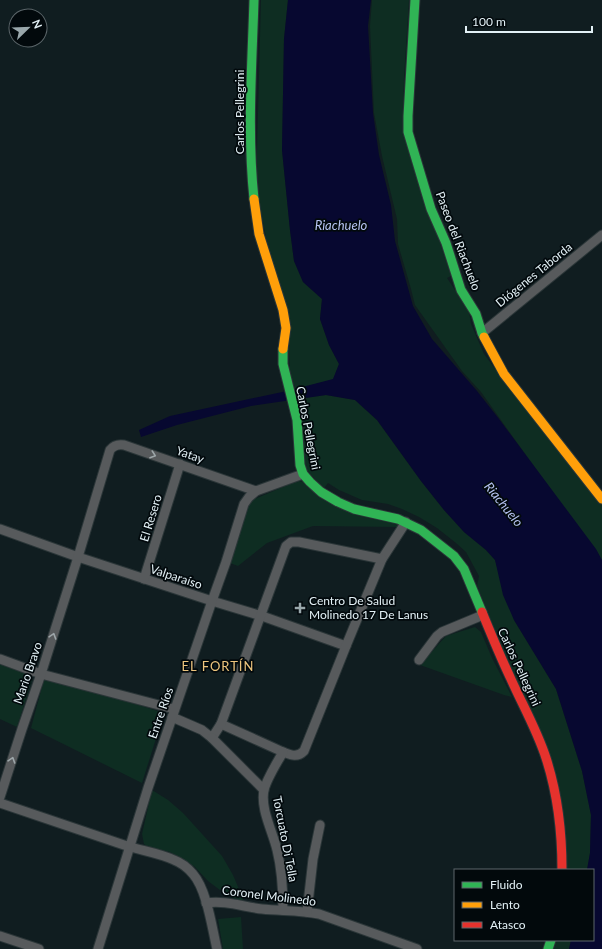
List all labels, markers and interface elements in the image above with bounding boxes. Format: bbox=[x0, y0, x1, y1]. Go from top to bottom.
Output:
north arrow bbox=[8, 8, 48, 48]
scale bar bbox=[466, 8, 592, 34]
text: 100 m bbox=[472, 14, 506, 29]
text: N bbox=[30, 17, 45, 30]
street label: Carlos Pellegrini bbox=[232, 70, 247, 154]
street label: Paseo del Riachuelo bbox=[433, 189, 484, 293]
water label: Riachuelo bbox=[315, 217, 368, 233]
street label: Diógenes Taborda bbox=[492, 239, 575, 310]
street label: Carlos Pellegrini bbox=[293, 385, 324, 471]
street label: Yatay bbox=[174, 443, 207, 467]
one-way arrow bbox=[149, 450, 156, 458]
water label: Riachuelo bbox=[481, 478, 527, 530]
street label: El Resero bbox=[136, 492, 165, 543]
street label: Valparaíso bbox=[148, 561, 204, 592]
place label: Centro De Salud Molinedo 17 De Lanus bbox=[309, 593, 428, 622]
marker: Centro De Salud Molinedo 17 De Lanus bbox=[294, 602, 306, 614]
street label: Carlos Pellegrini bbox=[495, 625, 544, 708]
one-way arrow bbox=[48, 633, 57, 640]
street label: Mario Bravo bbox=[10, 640, 45, 706]
district label: EL FORTÍN bbox=[182, 658, 254, 674]
street label: Entre Ríos bbox=[145, 685, 176, 741]
one-way arrow bbox=[7, 756, 16, 763]
street label: Torcuato Di Tella bbox=[270, 795, 301, 883]
legend bbox=[454, 869, 594, 941]
text: Fluido bbox=[490, 877, 523, 892]
street label: Coronel Molinedo bbox=[221, 882, 317, 909]
text: Lento bbox=[490, 897, 520, 912]
text: Atasco bbox=[490, 917, 526, 932]

